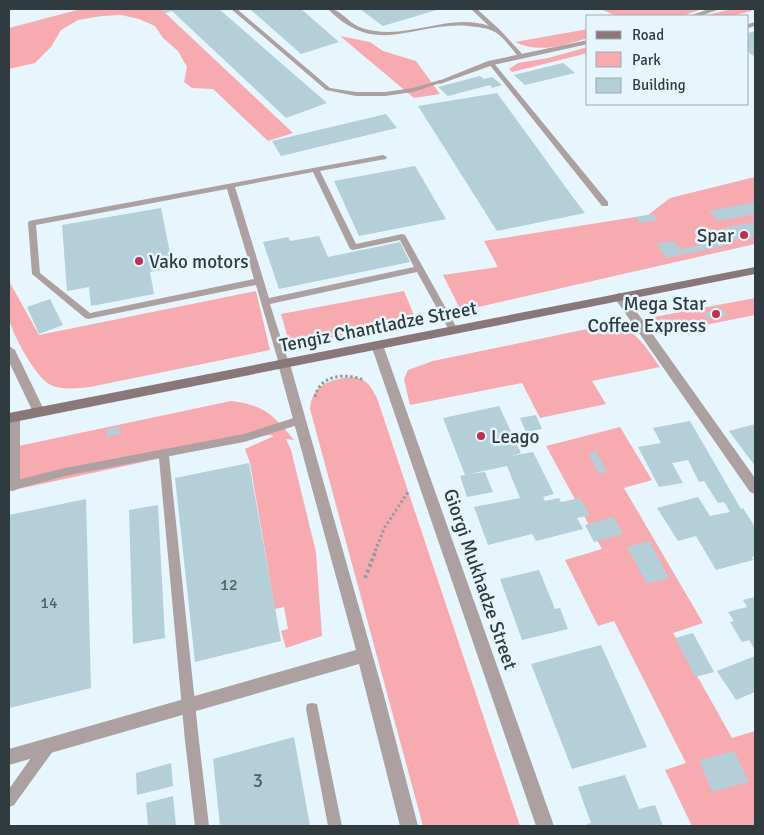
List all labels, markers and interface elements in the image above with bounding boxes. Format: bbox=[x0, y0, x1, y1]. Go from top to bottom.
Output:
legend bbox=[586, 15, 749, 105]
text: Road bbox=[632, 26, 664, 44]
text: Park bbox=[632, 51, 661, 69]
text: Building bbox=[632, 76, 686, 94]
place label: Spar bbox=[697, 224, 734, 248]
marker: Spar bbox=[738, 229, 750, 241]
place label: Vako motors bbox=[149, 250, 249, 274]
marker: Vako motors bbox=[133, 255, 145, 267]
place label: Mega Star Coffee Express bbox=[587, 292, 706, 338]
street label: Tengiz Chantladze Street bbox=[277, 296, 479, 358]
marker: Mega Star Coffee Express bbox=[710, 308, 722, 320]
place label: Leago bbox=[491, 425, 540, 449]
marker: Leago bbox=[475, 430, 487, 442]
street label: Giorgi Mukhadze Street bbox=[438, 486, 522, 673]
house number: 12 bbox=[220, 575, 238, 595]
house number: 14 bbox=[40, 593, 58, 613]
house number: 3 bbox=[253, 769, 263, 793]

